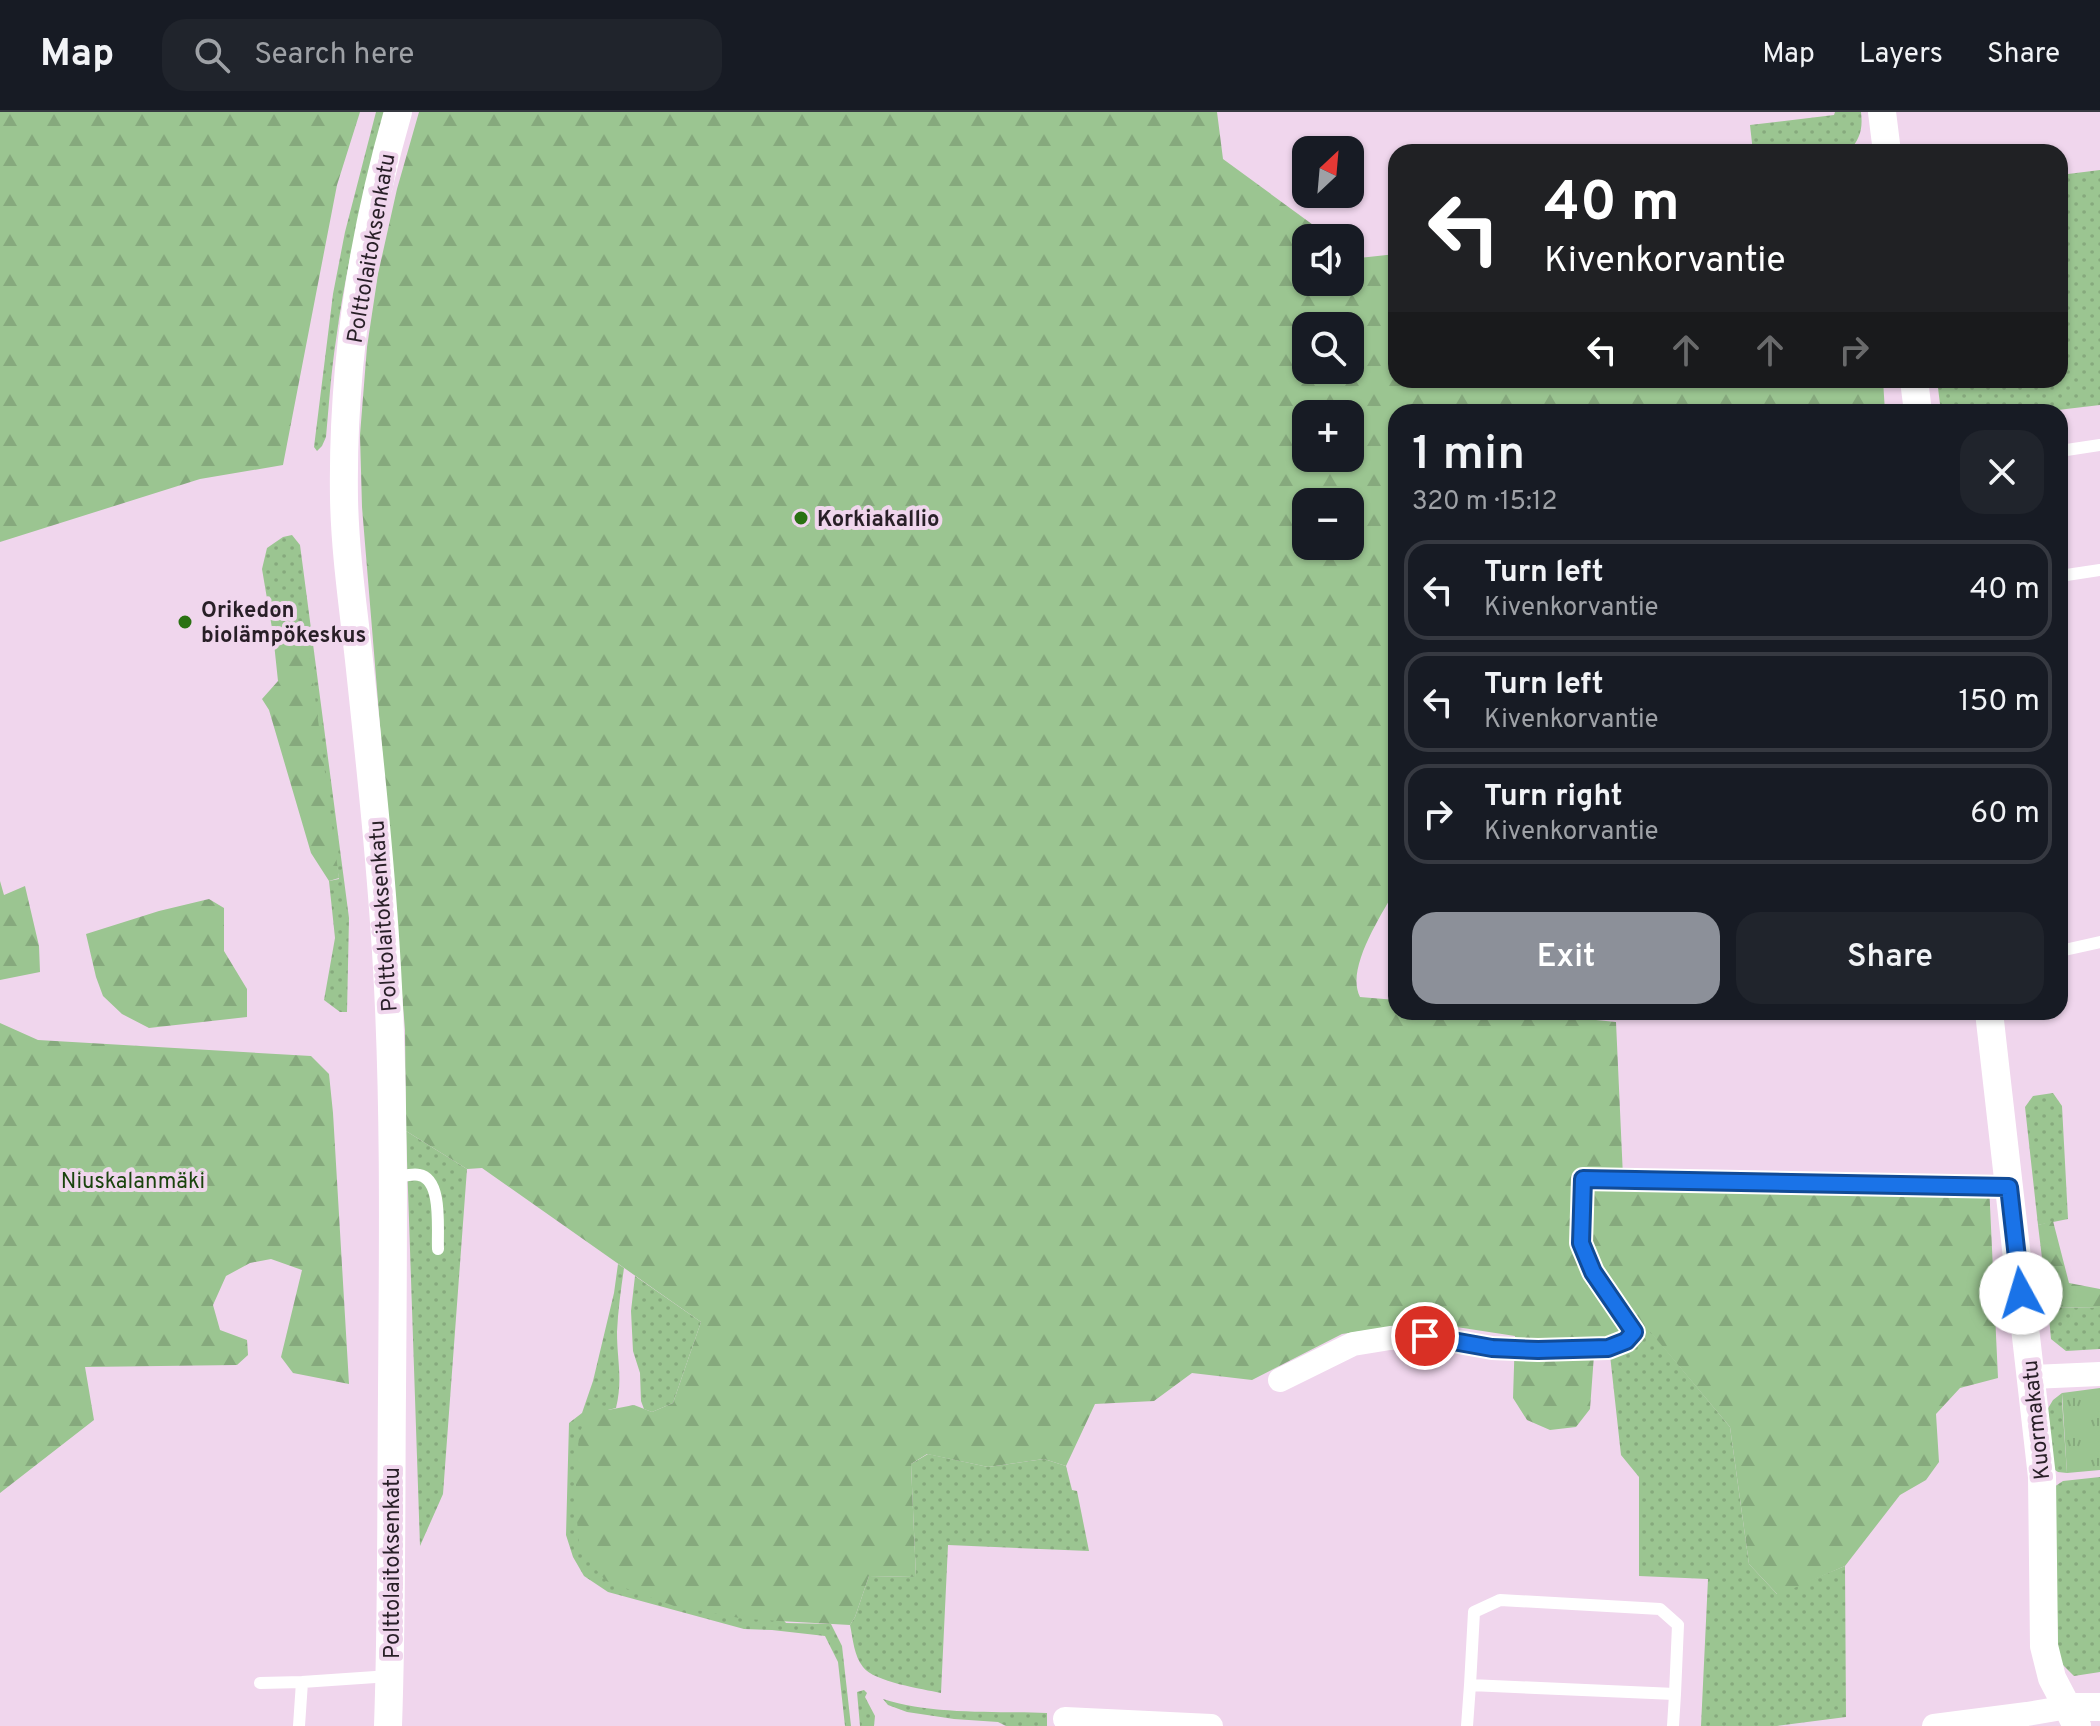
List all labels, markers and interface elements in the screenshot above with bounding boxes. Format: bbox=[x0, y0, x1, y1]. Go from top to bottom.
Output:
search box bbox=[162, 19, 722, 91]
text: Map bbox=[40, 31, 114, 80]
icon: search bbox=[190, 33, 234, 77]
text: Search here bbox=[254, 37, 414, 74]
text: Map bbox=[1762, 37, 1815, 73]
text: Layers bbox=[1859, 37, 1943, 73]
text: Share bbox=[1987, 37, 2060, 73]
north arrow bbox=[1292, 136, 1364, 208]
map controls bbox=[1292, 136, 1364, 560]
street label: Polttolaitoksenkatu bbox=[343, 152, 402, 345]
text: 40 m bbox=[1544, 170, 1680, 240]
icon: left bbox=[1412, 176, 1516, 280]
button: sound bbox=[1292, 224, 1364, 296]
text: Kivenkorvantie bbox=[1544, 239, 1786, 285]
button: search bbox=[1292, 312, 1364, 384]
icon: left bbox=[1580, 328, 1624, 372]
icon: ahead bbox=[1664, 328, 1708, 372]
icon: ahead bbox=[1748, 328, 1792, 372]
icon: right bbox=[1832, 328, 1876, 372]
button: + bbox=[1292, 400, 1364, 472]
text: 1 min bbox=[1412, 426, 1525, 486]
button: close bbox=[1960, 430, 2044, 514]
text: 320 m · 15:12 bbox=[1412, 486, 1557, 519]
button: − bbox=[1292, 488, 1364, 560]
place label: Korkiakallio bbox=[817, 507, 939, 534]
marker: Korkiakallio bbox=[792, 509, 810, 527]
text: Turn left bbox=[1484, 555, 1604, 592]
icon: left bbox=[1416, 568, 1460, 612]
text: 40 m bbox=[1970, 572, 2040, 609]
text: Kivenkorvantie bbox=[1484, 592, 1659, 625]
place label: Orikedon biolämpökeskus bbox=[201, 598, 366, 650]
marker: Orikedon biolämpökeskus bbox=[176, 613, 194, 631]
text: Turn left bbox=[1484, 667, 1604, 704]
icon: left bbox=[1416, 680, 1460, 724]
text: 150 m bbox=[1959, 684, 2040, 721]
text: Kivenkorvantie bbox=[1484, 704, 1659, 737]
text: Turn right bbox=[1484, 779, 1622, 816]
icon: right bbox=[1416, 792, 1460, 836]
text: 60 m bbox=[1970, 796, 2040, 833]
text: Kivenkorvantie bbox=[1484, 816, 1659, 849]
street label: Polttolaitoksenkatu bbox=[364, 819, 405, 1013]
button: Exit bbox=[1412, 912, 1720, 1004]
button: Share bbox=[1736, 912, 2044, 1004]
park label: Niuskalanmäki bbox=[61, 1169, 205, 1196]
position arrow bbox=[1979, 1251, 2063, 1335]
pin bbox=[1391, 1302, 1459, 1370]
icon: arrive bbox=[1403, 1314, 1447, 1358]
street label: Kuormakatu bbox=[2018, 1359, 2057, 1481]
street label: Polttolaitoksenkatu bbox=[380, 1467, 407, 1659]

